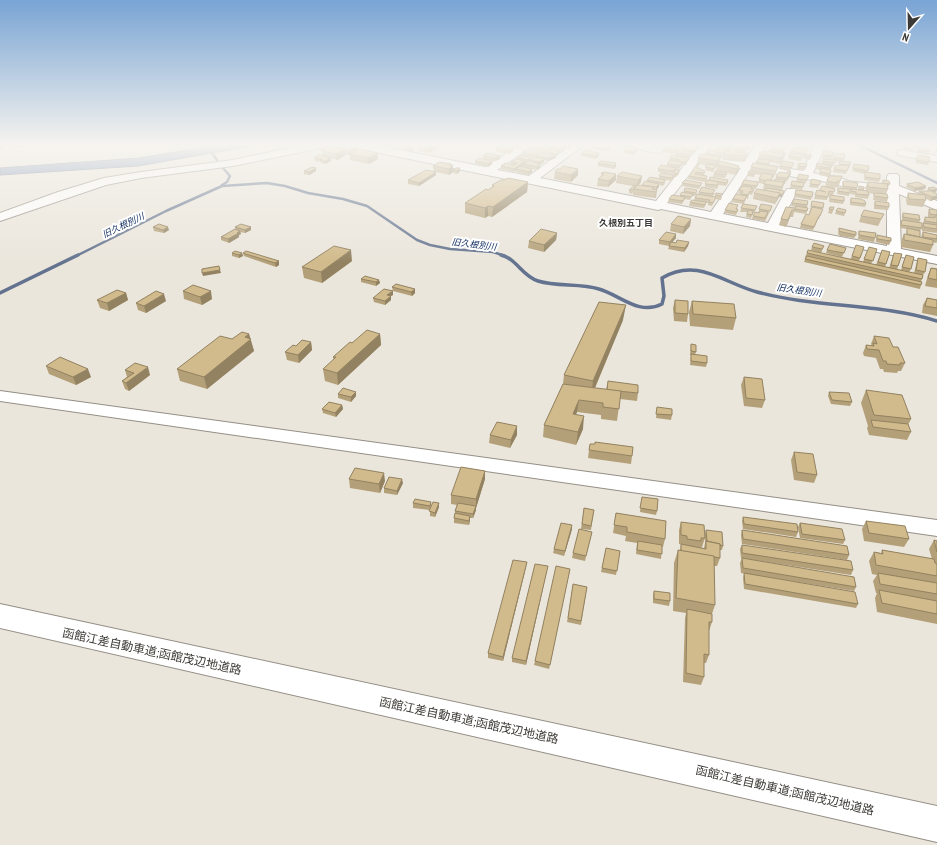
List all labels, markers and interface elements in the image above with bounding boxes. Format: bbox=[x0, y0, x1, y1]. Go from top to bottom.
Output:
north arrow bbox=[889, 8, 929, 48]
text: N bbox=[900, 30, 911, 45]
water label: 旧久根別川 bbox=[100, 210, 147, 240]
district label: 久根別五丁目 bbox=[599, 217, 653, 228]
water label: 旧久根別川 bbox=[451, 236, 498, 252]
water label: 旧久根別川 bbox=[776, 281, 823, 299]
street label: 函館江差自動車道;函館茂辺地道路 bbox=[61, 625, 243, 677]
street label: 函館江差自動車道;函館茂辺地道路 bbox=[378, 694, 560, 746]
street label: 函館江差自動車道;函館茂辺地道路 bbox=[694, 762, 876, 818]

